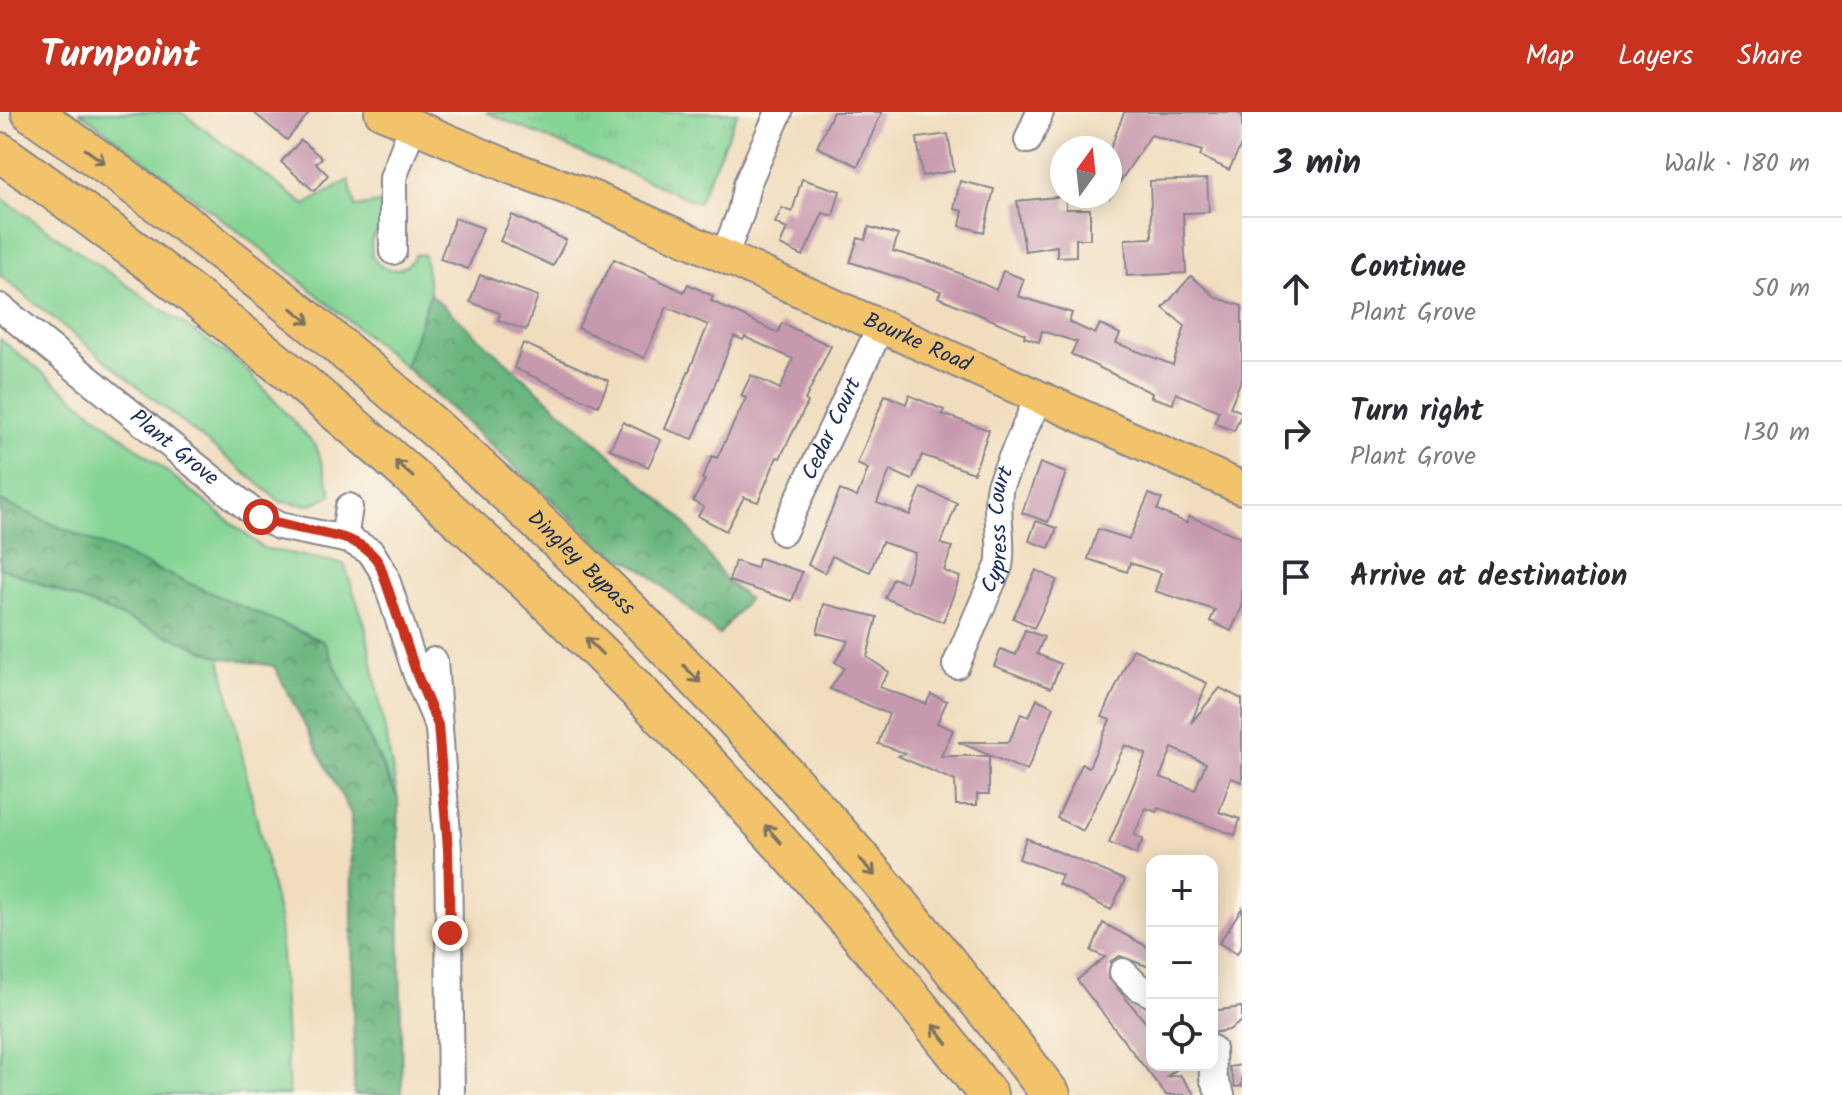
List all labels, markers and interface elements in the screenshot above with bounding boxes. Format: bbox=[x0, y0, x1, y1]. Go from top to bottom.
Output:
text: Turnpoint bbox=[40, 26, 200, 86]
text: Map bbox=[1525, 34, 1574, 79]
text: Layers bbox=[1618, 34, 1693, 79]
text: Share bbox=[1737, 34, 1802, 79]
north arrow bbox=[1050, 136, 1122, 208]
text: 3 min bbox=[1274, 137, 1361, 191]
text: Walk · 180 m bbox=[1664, 143, 1810, 185]
one-way arrow bbox=[84, 148, 106, 165]
text: Continue bbox=[1350, 244, 1466, 292]
icon: ahead bbox=[1274, 267, 1318, 311]
text: 50 m bbox=[1752, 268, 1810, 310]
text: Plant Grove bbox=[1350, 292, 1476, 334]
street label: Bourke Road bbox=[858, 303, 978, 383]
one-way arrow bbox=[290, 307, 311, 325]
street label: Cedar Court bbox=[793, 371, 872, 486]
text: Turn right bbox=[1350, 388, 1483, 436]
street label: Plant Grove bbox=[122, 401, 227, 495]
icon: right bbox=[1274, 411, 1318, 455]
text: 130 m bbox=[1743, 412, 1810, 454]
text: Plant Grove bbox=[1350, 436, 1476, 478]
one-way arrow bbox=[394, 460, 414, 478]
street label: Cypress Court bbox=[972, 460, 1024, 599]
route start bbox=[243, 499, 279, 535]
street label: Dingley Bypass bbox=[518, 502, 644, 625]
text: Arrive at destination bbox=[1350, 553, 1627, 601]
icon: arrive bbox=[1274, 555, 1318, 599]
one-way arrow bbox=[585, 637, 604, 656]
one-way arrow bbox=[683, 664, 702, 684]
one-way arrow bbox=[765, 825, 783, 845]
map controls bbox=[1146, 855, 1218, 1071]
button: + bbox=[1146, 855, 1218, 927]
one-way arrow bbox=[858, 856, 876, 876]
route end bbox=[432, 915, 468, 951]
button: − bbox=[1146, 927, 1218, 999]
button: locate bbox=[1146, 999, 1218, 1071]
one-way arrow bbox=[932, 1024, 949, 1045]

